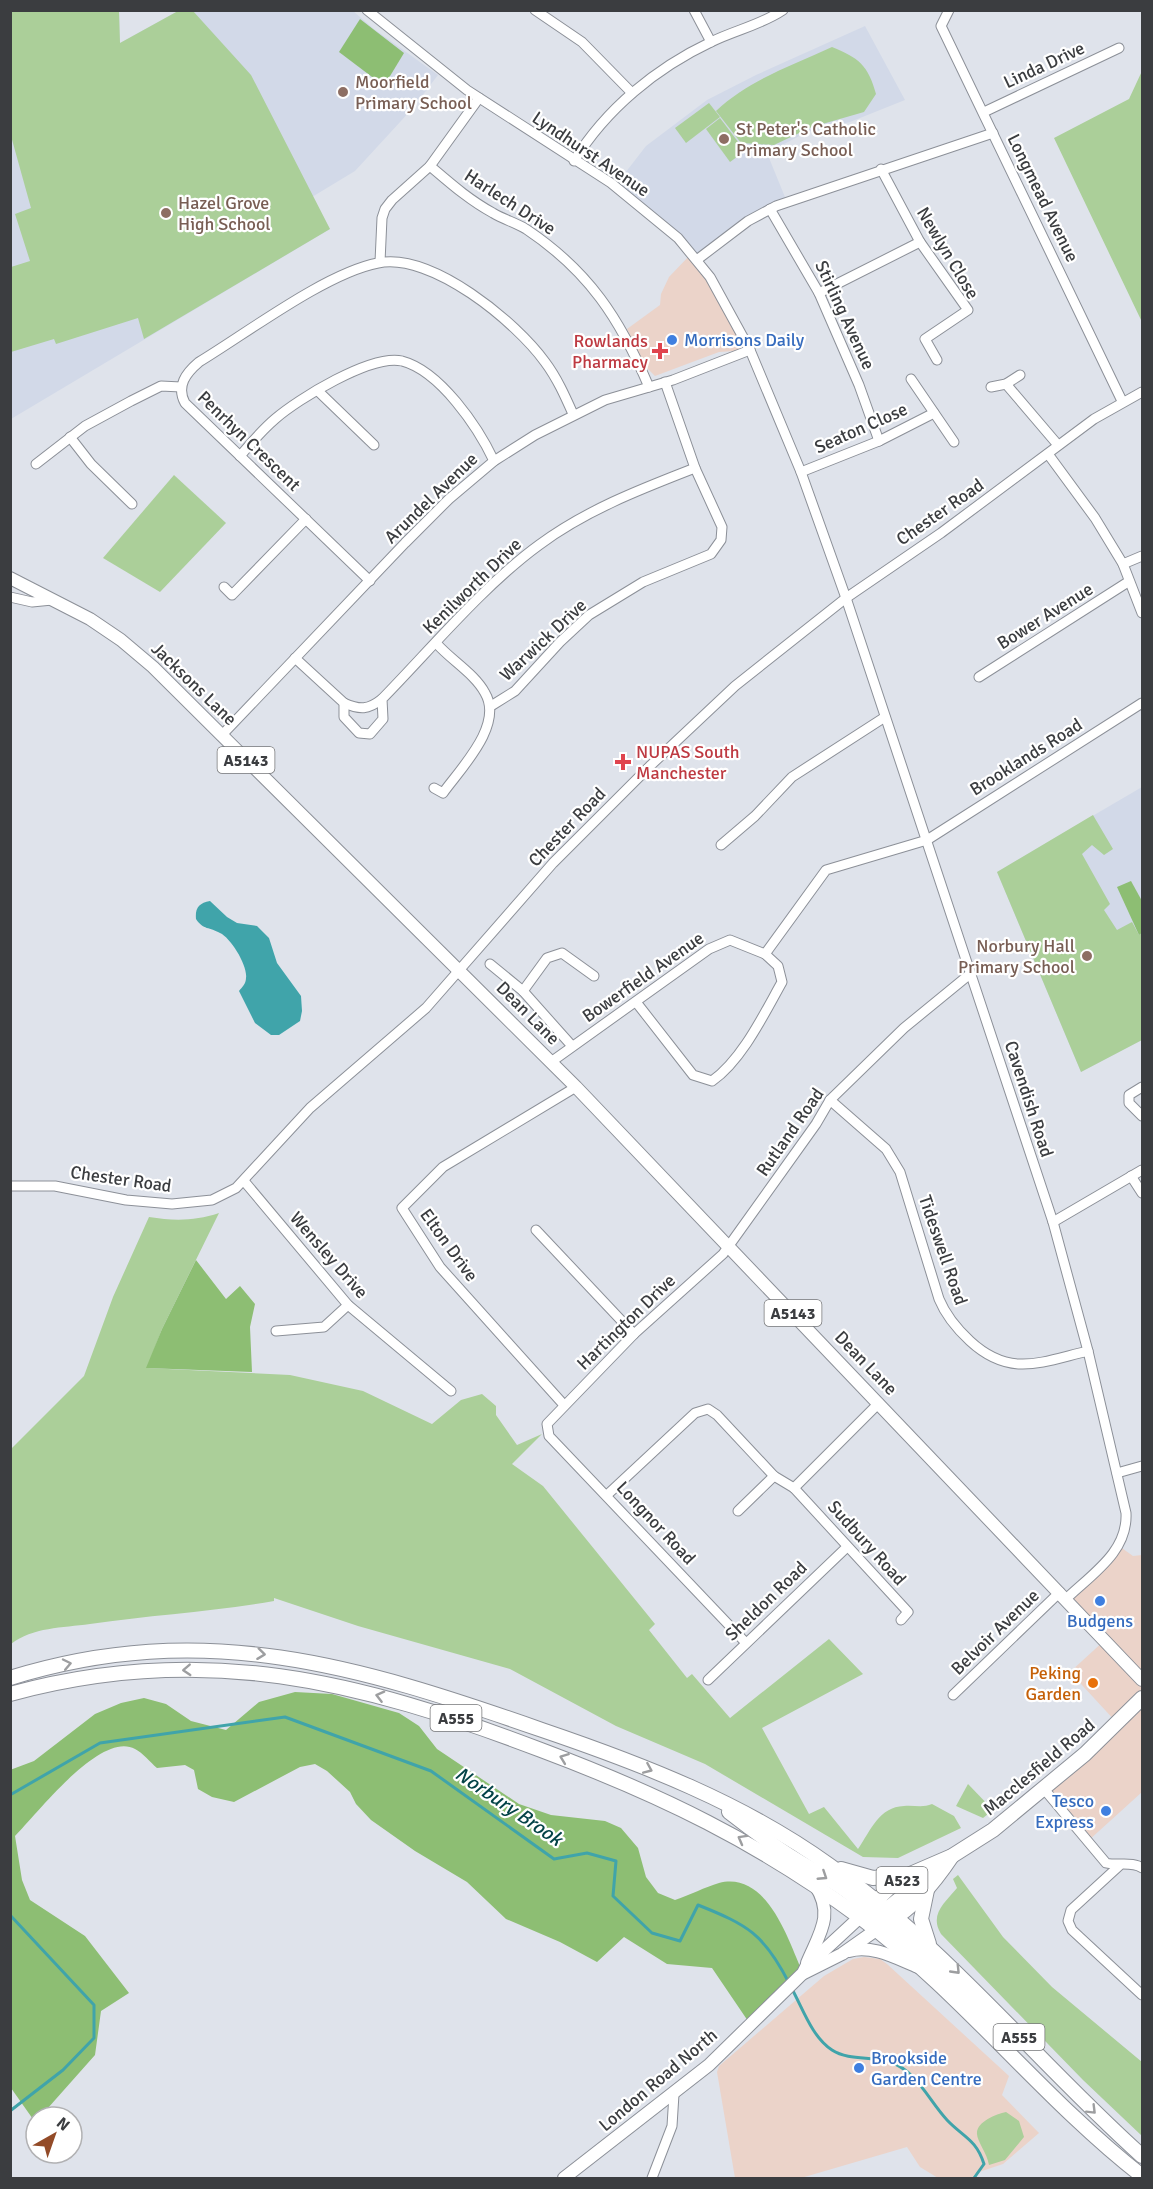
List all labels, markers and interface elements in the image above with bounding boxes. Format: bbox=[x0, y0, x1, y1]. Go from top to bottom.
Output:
street label: Linda Drive bbox=[1000, 37, 1088, 93]
place label: Moorfield Primary School bbox=[355, 71, 472, 114]
marker: Moorfield Primary School bbox=[336, 85, 350, 99]
street label: Lyndhurst Avenue bbox=[528, 107, 654, 201]
place label: St Peter's Catholic Primary School bbox=[736, 118, 876, 161]
street label: Longmead Avenue bbox=[1002, 130, 1084, 266]
marker: St Peter's Catholic Primary School bbox=[717, 132, 731, 146]
street label: Harlech Drive bbox=[460, 164, 560, 240]
place label: Hazel Grove High School bbox=[178, 192, 271, 235]
street label: Newlyn Close bbox=[912, 203, 984, 303]
marker: Hazel Grove High School bbox=[159, 206, 173, 220]
street label: Stirling Avenue bbox=[810, 257, 880, 373]
place label: Morrisons Daily bbox=[684, 329, 805, 351]
place label: Rowlands Pharmacy bbox=[572, 330, 649, 373]
marker: Morrisons Daily bbox=[665, 333, 679, 347]
marker: Rowlands Pharmacy bbox=[653, 344, 667, 358]
street label: Penrhyn Crescent bbox=[193, 386, 305, 496]
street label: Seaton Close bbox=[811, 398, 911, 458]
street label: Arundel Avenue bbox=[380, 448, 482, 548]
street label: Chester Road bbox=[892, 474, 988, 550]
street label: Kenilworth Drive bbox=[418, 533, 526, 639]
street label: Bower Avenue bbox=[993, 578, 1097, 654]
street label: Warwick Drive bbox=[495, 594, 591, 686]
street label: Jacksons Lane bbox=[147, 638, 241, 730]
street label: Brooklands Road bbox=[966, 714, 1086, 800]
place label: NUPAS South Manchester bbox=[636, 741, 740, 784]
road number: A5143 bbox=[218, 747, 274, 773]
marker: NUPAS South Manchester bbox=[614, 753, 632, 771]
street label: Chester Road bbox=[524, 783, 610, 871]
street label: Bowerfield Avenue bbox=[578, 927, 708, 1027]
place label: Norbury Hall Primary School bbox=[958, 935, 1075, 978]
marker: Norbury Hall Primary School bbox=[1080, 949, 1094, 963]
street label: Dean Lane bbox=[492, 977, 564, 1049]
street label: Cavendish Road bbox=[1000, 1038, 1058, 1160]
street label: Rutland Road bbox=[751, 1084, 829, 1180]
street label: Chester Road bbox=[69, 1161, 173, 1197]
street label: Tideswell Road bbox=[914, 1192, 972, 1308]
street label: Elton Drive bbox=[415, 1204, 483, 1286]
street label: Wensley Drive bbox=[285, 1207, 373, 1303]
street label: Hartington Drive bbox=[572, 1269, 680, 1375]
road number: A5143 bbox=[764, 1300, 822, 1326]
street label: Dean Lane bbox=[830, 1326, 902, 1400]
street label: Longnor Road bbox=[612, 1477, 700, 1569]
street label: Sudbury Road bbox=[823, 1496, 911, 1590]
street label: Sheldon Road bbox=[721, 1557, 811, 1645]
street label: Belvoir Avenue bbox=[946, 1584, 1044, 1680]
marker: Budgens bbox=[1093, 1594, 1107, 1608]
place label: Budgens bbox=[1067, 1610, 1133, 1632]
one-way arrow bbox=[257, 1647, 266, 1659]
one-way arrow bbox=[62, 1658, 72, 1671]
place label: Peking Garden bbox=[1025, 1662, 1081, 1705]
one-way arrow bbox=[183, 1664, 192, 1677]
marker: Peking Garden bbox=[1086, 1676, 1100, 1690]
one-way arrow bbox=[375, 1690, 385, 1703]
road number: A555 bbox=[430, 1705, 482, 1731]
street label: Macclesfield Road bbox=[979, 1714, 1099, 1820]
one-way arrow bbox=[559, 1753, 570, 1766]
water label: Norbury Brook bbox=[450, 1761, 569, 1853]
one-way arrow bbox=[642, 1762, 653, 1774]
place label: Tesco Express bbox=[1035, 1790, 1094, 1833]
marker: Tesco Express bbox=[1099, 1804, 1113, 1818]
one-way arrow bbox=[737, 1835, 748, 1846]
road number: A523 bbox=[876, 1867, 928, 1893]
one-way arrow bbox=[816, 1869, 827, 1880]
one-way arrow bbox=[949, 1963, 960, 1973]
street label: London Road North bbox=[594, 2024, 722, 2136]
road number: A555 bbox=[994, 2024, 1044, 2050]
place label: Brookside Garden Centre bbox=[871, 2047, 982, 2090]
marker: Brookside Garden Centre bbox=[852, 2061, 866, 2075]
one-way arrow bbox=[1084, 2102, 1095, 2113]
north arrow bbox=[24, 2105, 84, 2165]
text: N bbox=[52, 2113, 74, 2136]

